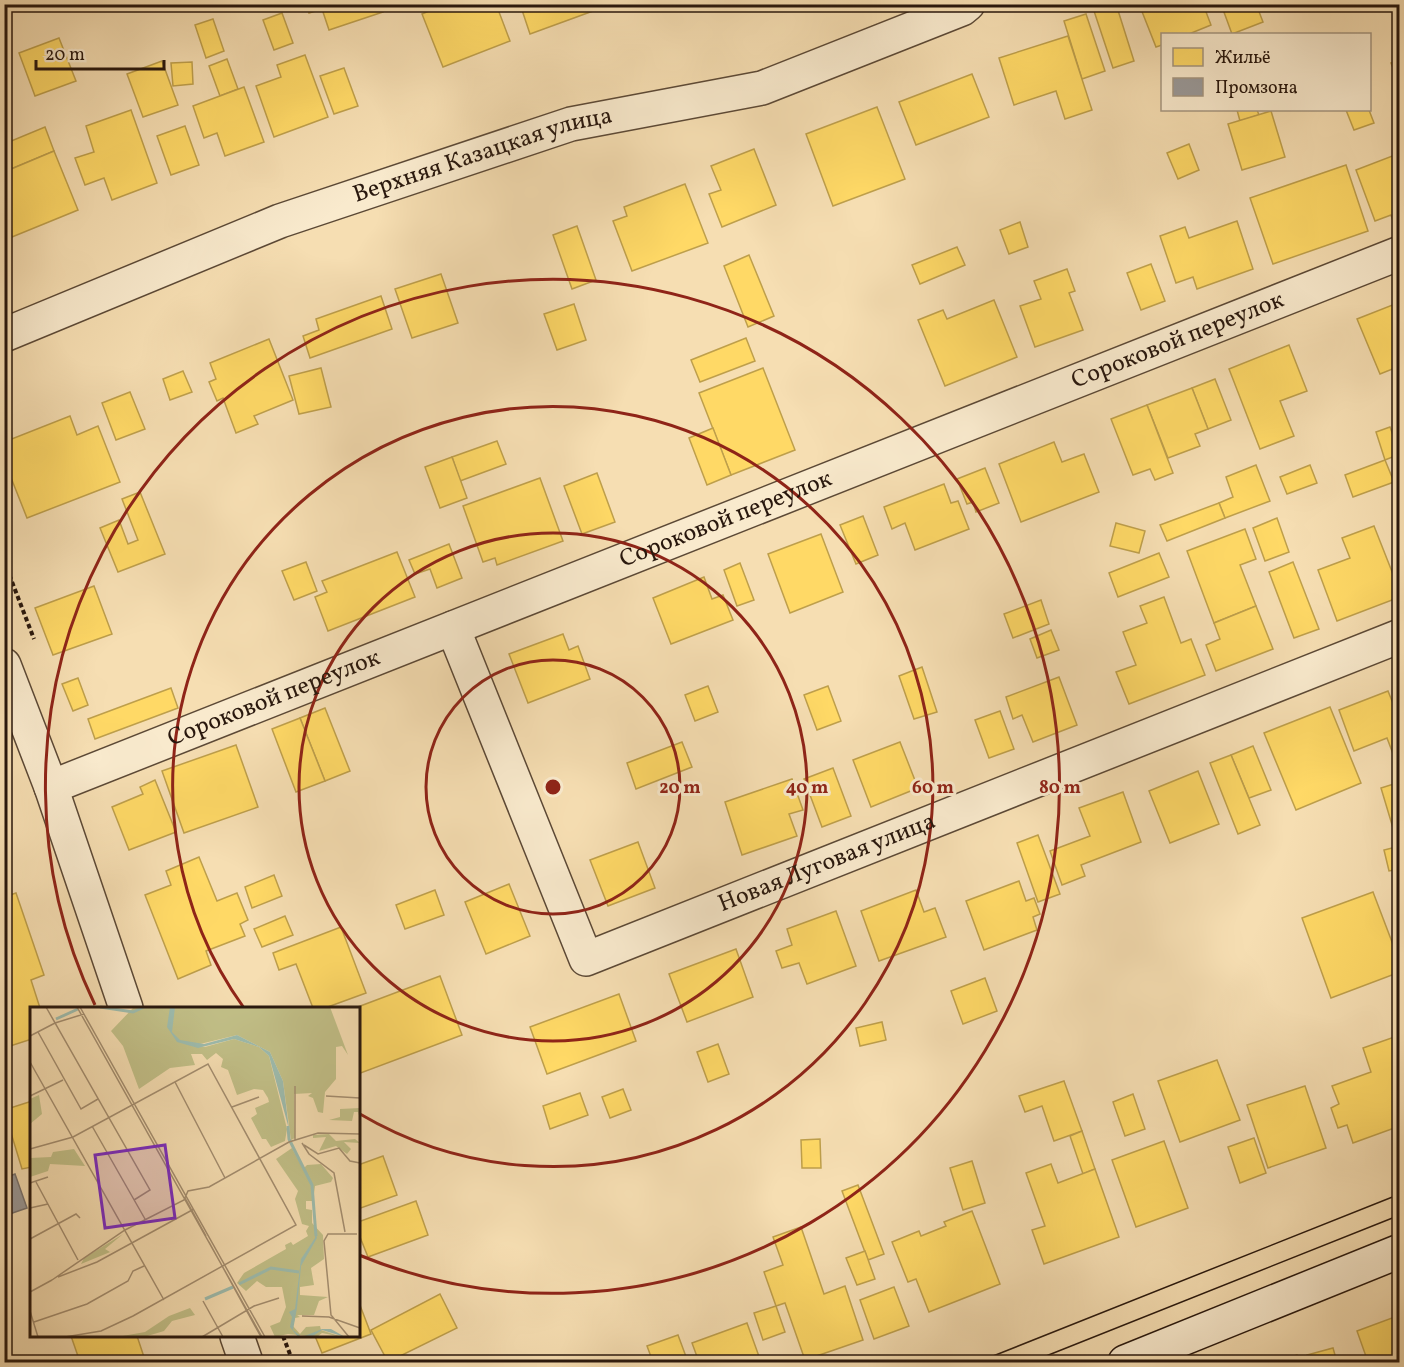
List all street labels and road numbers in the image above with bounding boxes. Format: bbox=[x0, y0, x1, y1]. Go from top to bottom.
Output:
street label: Верхняя Казацкая улица bbox=[349, 100, 615, 212]
street label: Сороковой переулок bbox=[1067, 283, 1289, 398]
street label: Сороковой переулок bbox=[615, 462, 837, 577]
street label: Сороковой переулок bbox=[163, 641, 386, 756]
street label: Новая Луговая улица bbox=[713, 805, 941, 922]

